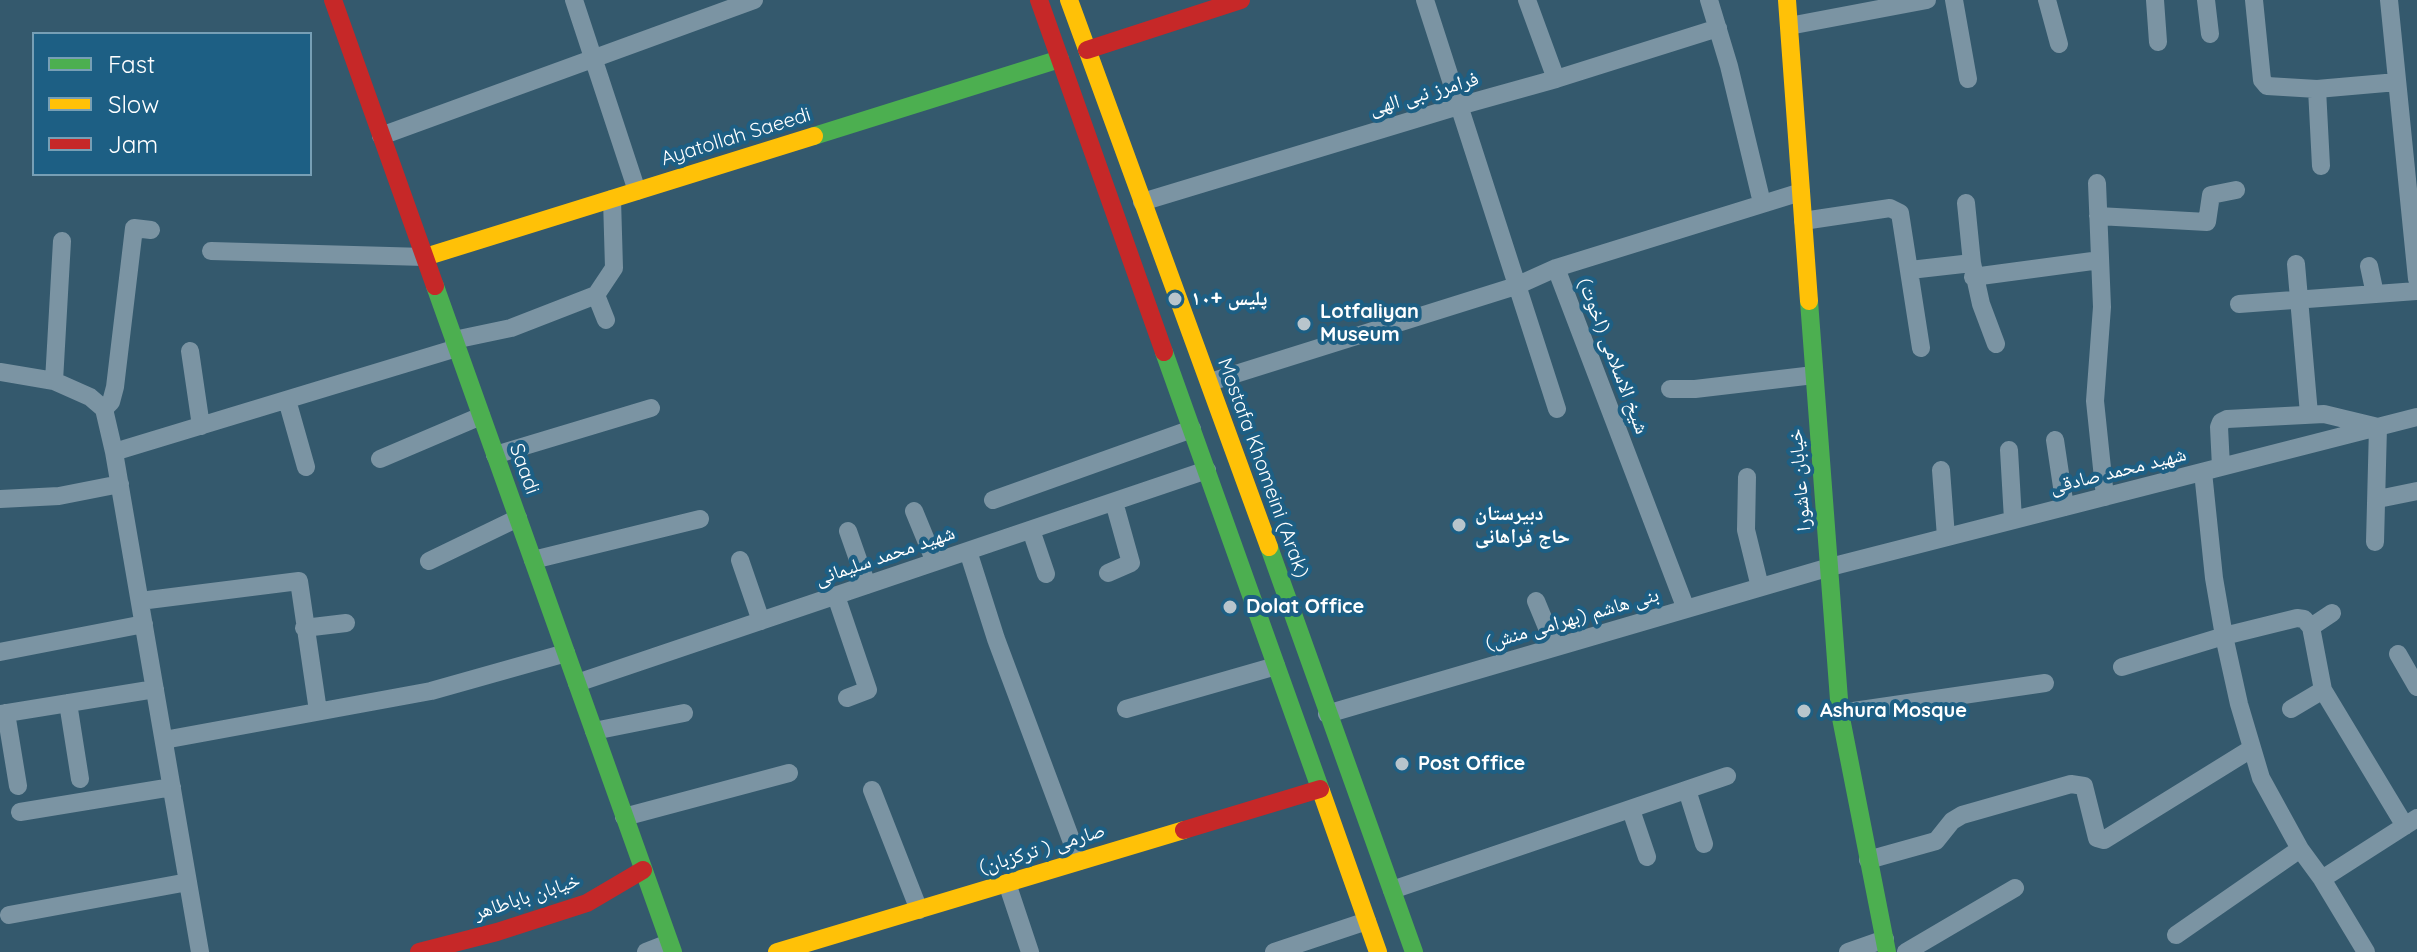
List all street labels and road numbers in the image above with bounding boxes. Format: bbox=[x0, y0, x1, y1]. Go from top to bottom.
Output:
street label: فرامرز نبی الهی bbox=[1367, 67, 1481, 121]
street label: Ayatollah Saeedi bbox=[658, 103, 814, 171]
street label: شیخ الاسلامی (اخوت) bbox=[1572, 275, 1654, 437]
street label: Mostafa Khomeini (Arak) bbox=[1212, 355, 1314, 581]
street label: خیابان عاشورا bbox=[1784, 428, 1816, 532]
street label: Saadi bbox=[504, 440, 544, 498]
street label: شهید محمد صادقی bbox=[2047, 442, 2189, 500]
street label: شهید محمد سلیمانی bbox=[812, 521, 958, 591]
street label: بنی هاشم (بهرامی منش) bbox=[1482, 583, 1662, 655]
street label: صارمی ( ترکزبان) bbox=[976, 818, 1108, 880]
street label: خیابان باباطاهر bbox=[471, 869, 583, 925]

